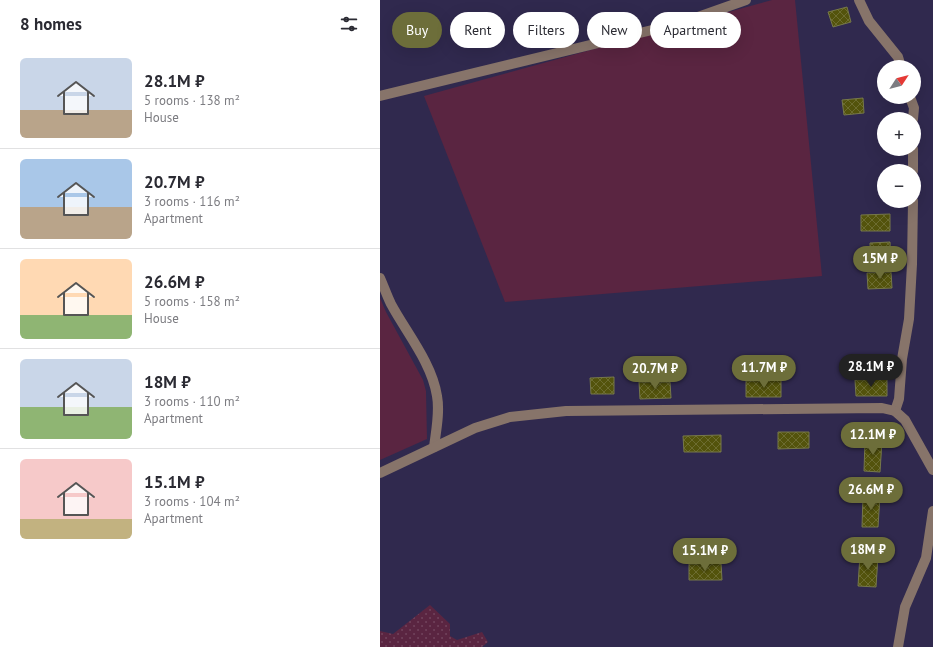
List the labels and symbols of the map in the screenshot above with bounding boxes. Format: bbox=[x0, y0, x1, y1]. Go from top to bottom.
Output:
north arrow bbox=[877, 60, 921, 104]
pin: 15M ₽ bbox=[852, 246, 908, 280]
pin: 28.1M ₽ bbox=[834, 354, 908, 388]
pin: 11.7M ₽ bbox=[727, 355, 801, 389]
pin: 20.7M ₽ bbox=[618, 356, 692, 390]
pin: 12.1M ₽ bbox=[836, 422, 910, 456]
pin: 26.6M ₽ bbox=[834, 477, 908, 511]
pin: 18M ₽ bbox=[840, 537, 896, 571]
pin: 15.1M ₽ bbox=[668, 538, 742, 572]

